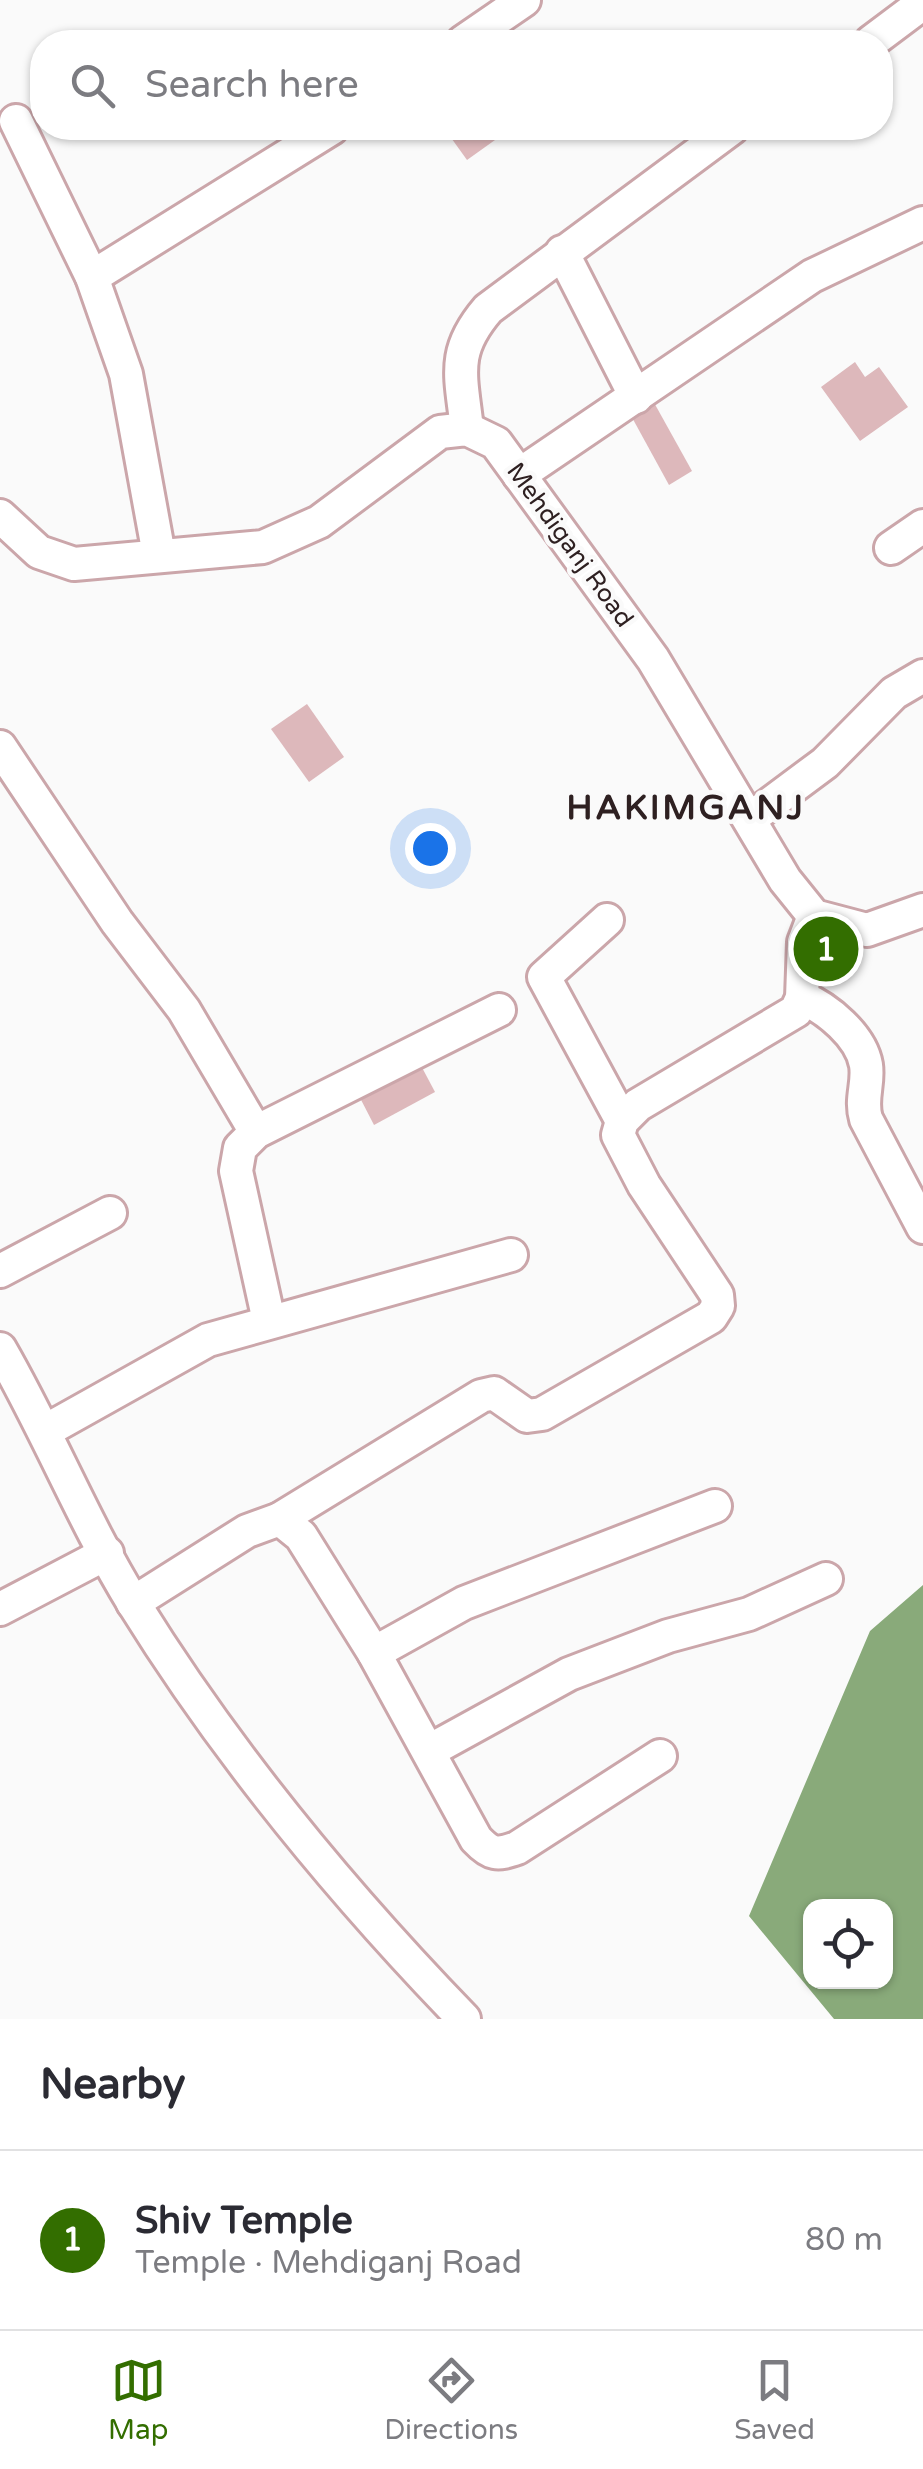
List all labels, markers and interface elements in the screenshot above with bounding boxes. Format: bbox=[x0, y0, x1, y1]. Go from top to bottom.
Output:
search box bbox=[30, 30, 893, 140]
icon: search bbox=[65, 58, 120, 113]
text: Search here bbox=[145, 62, 359, 108]
street label: Mehdiganj Road bbox=[500, 457, 640, 633]
district label: HAKIMGANJ bbox=[566, 787, 806, 829]
your location bbox=[405, 823, 456, 874]
pin: 1 bbox=[794, 912, 858, 986]
map controls bbox=[803, 1899, 893, 1989]
button: locate bbox=[803, 1899, 893, 1989]
text: Nearby bbox=[40, 2059, 185, 2110]
text: Shiv Temple bbox=[135, 2198, 353, 2244]
text: 1 bbox=[62, 2221, 83, 2259]
text: 80 m bbox=[805, 2221, 883, 2259]
text: Temple · Mehdiganj Road bbox=[135, 2244, 522, 2282]
tab: Map bbox=[108, 2353, 168, 2447]
tab: Directions bbox=[384, 2353, 518, 2447]
tab: Saved bbox=[734, 2353, 815, 2447]

